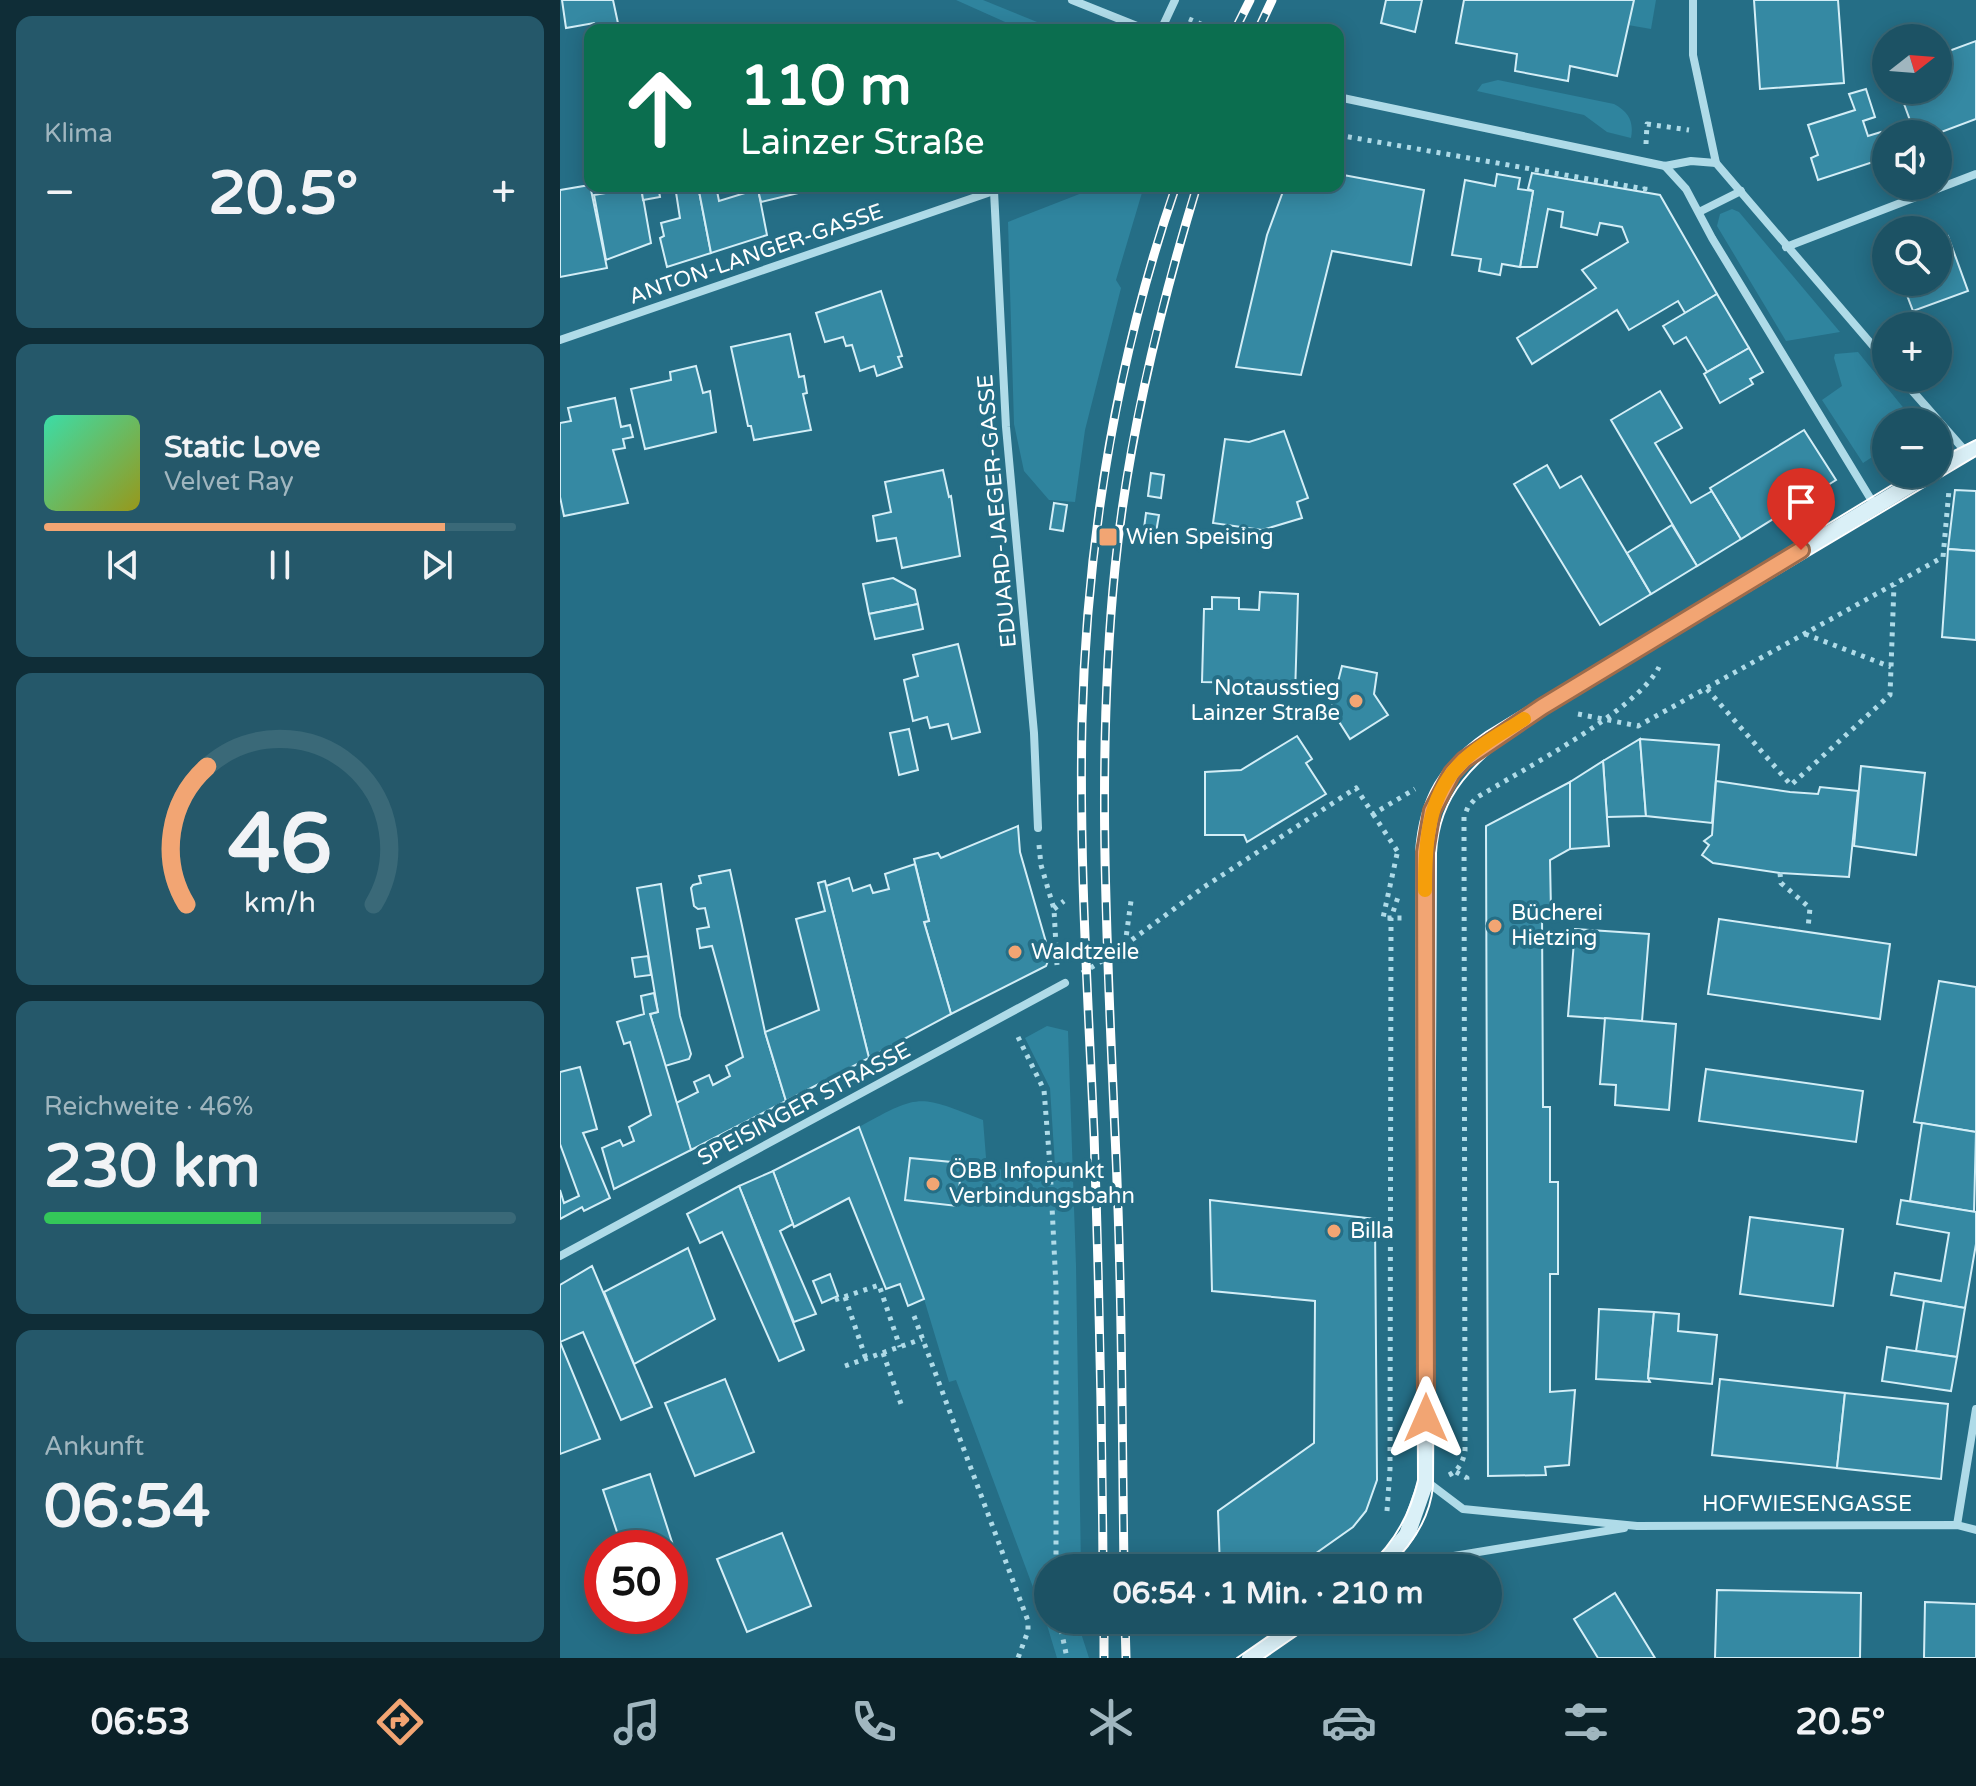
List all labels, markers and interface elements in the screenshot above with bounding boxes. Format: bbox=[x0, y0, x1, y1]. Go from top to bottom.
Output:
north arrow bbox=[1872, 24, 1952, 104]
map controls bbox=[1872, 24, 1952, 488]
text: 110 m bbox=[740, 53, 911, 120]
icon: ahead bbox=[608, 56, 712, 160]
text: Klima bbox=[44, 118, 113, 149]
button: sound bbox=[1872, 120, 1952, 200]
text: Lainzer Straße bbox=[740, 121, 985, 164]
text: 20.5° bbox=[208, 158, 358, 230]
text: − bbox=[44, 167, 75, 220]
text: + bbox=[491, 167, 516, 220]
street label: ANTON-LANGER-GASSE bbox=[625, 198, 887, 310]
button: search bbox=[1872, 216, 1952, 296]
button: + bbox=[1872, 312, 1952, 392]
street label: EDUARD-JAEGER-GASSE bbox=[972, 373, 1022, 649]
button: − bbox=[1872, 408, 1952, 488]
text: Static Love bbox=[164, 429, 320, 466]
text: Velvet Ray bbox=[164, 466, 294, 497]
pin bbox=[1767, 468, 1835, 550]
icon: arrive bbox=[1779, 480, 1823, 524]
place label: Wien Speising bbox=[1126, 524, 1274, 550]
marker: Wien Speising bbox=[1097, 526, 1119, 548]
icon: previous bbox=[101, 543, 145, 587]
icon: pause bbox=[258, 543, 302, 587]
icon: next bbox=[415, 543, 459, 587]
place label: Notausstieg Lainzer Straße bbox=[1190, 675, 1340, 726]
marker: Notausstieg Lainzer Straße bbox=[1347, 692, 1365, 710]
text: 46 bbox=[228, 795, 332, 895]
text: km/h bbox=[244, 886, 316, 920]
place label: Bücherei Hietzing bbox=[1511, 900, 1603, 951]
marker: Bücherei Hietzing bbox=[1486, 917, 1504, 935]
place label: Waldtzeile bbox=[1031, 939, 1139, 965]
marker: Waldtzeile bbox=[1006, 943, 1024, 961]
street label: SPEISINGER STRASSE bbox=[693, 1037, 915, 1171]
text: Reichweite · 46% bbox=[44, 1091, 253, 1122]
text: 230 km bbox=[44, 1131, 260, 1203]
place label: ÖBB Infopunkt Verbindungsbahn bbox=[949, 1158, 1135, 1209]
marker: ÖBB Infopunkt Verbindungsbahn bbox=[924, 1175, 942, 1193]
place label: Billa bbox=[1350, 1218, 1394, 1244]
marker: Billa bbox=[1325, 1222, 1343, 1240]
position arrow bbox=[1384, 1376, 1468, 1460]
text: Ankunft bbox=[44, 1431, 144, 1462]
text: 06:54 bbox=[44, 1471, 210, 1543]
street label: HOFWIESENGASSE bbox=[1702, 1491, 1912, 1517]
speed limit sign: 50 bbox=[584, 1530, 688, 1634]
text: 06:54 · 1 Min. · 210 m bbox=[1113, 1575, 1423, 1612]
icon: directions bbox=[372, 1694, 428, 1750]
icon: music bbox=[609, 1694, 665, 1750]
icon: phone bbox=[846, 1694, 902, 1750]
icon: climate bbox=[1083, 1694, 1139, 1750]
icon: car bbox=[1321, 1694, 1377, 1750]
icon: filters bbox=[1558, 1694, 1614, 1750]
text: 06:53 bbox=[91, 1701, 190, 1744]
text: 20.5° bbox=[1795, 1701, 1885, 1744]

